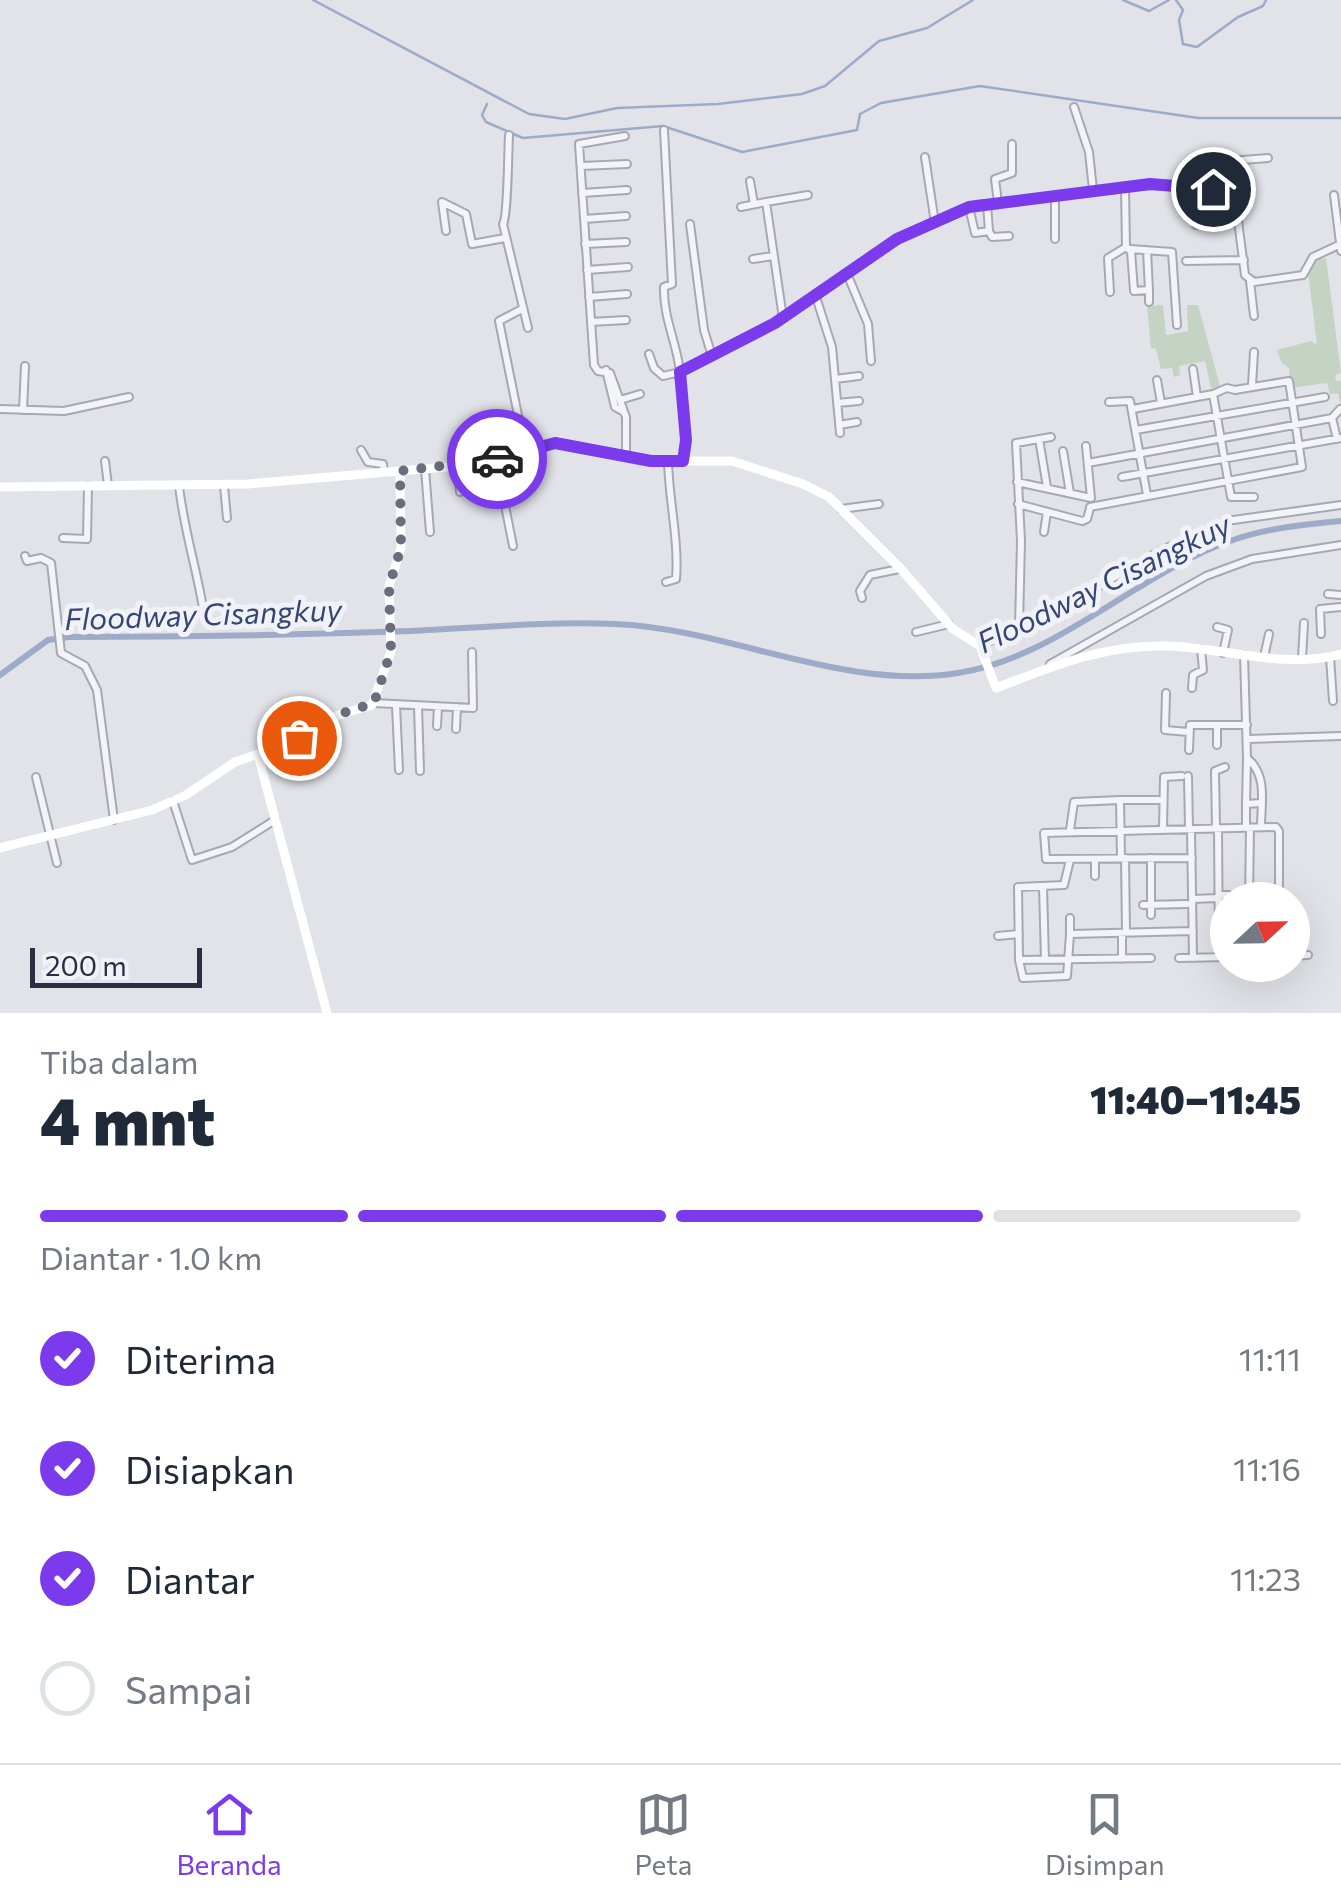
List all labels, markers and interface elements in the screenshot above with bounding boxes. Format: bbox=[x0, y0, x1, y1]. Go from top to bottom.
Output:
pin bbox=[1171, 147, 1256, 232]
icon: home bbox=[1186, 162, 1241, 217]
courier bbox=[447, 409, 547, 509]
icon: car bbox=[470, 432, 525, 487]
water label: Floodway Cisangkuy bbox=[970, 504, 1237, 659]
water label: Floodway Cisangkuy bbox=[64, 590, 344, 636]
pin bbox=[257, 696, 342, 781]
icon: bag bbox=[272, 711, 327, 766]
north arrow bbox=[1210, 882, 1310, 982]
map controls bbox=[1210, 882, 1310, 982]
scale bar bbox=[30, 943, 202, 988]
text: 200 m bbox=[45, 948, 127, 982]
text: Tiba dalam bbox=[40, 1041, 199, 1081]
text: 11:40–11:45 bbox=[1090, 1075, 1301, 1122]
text: 4 mnt bbox=[40, 1079, 215, 1158]
text: Diantar · 1.0 km bbox=[40, 1237, 262, 1277]
icon: check bbox=[40, 1331, 95, 1386]
text: Diterima bbox=[125, 1335, 276, 1382]
text: 11:11 bbox=[1239, 1338, 1301, 1378]
icon: check bbox=[40, 1441, 95, 1496]
text: Disiapkan bbox=[125, 1445, 294, 1492]
text: 11:16 bbox=[1233, 1448, 1301, 1488]
icon: check bbox=[40, 1551, 95, 1606]
text: Diantar bbox=[125, 1555, 255, 1602]
text: 11:23 bbox=[1230, 1558, 1301, 1598]
text: Sampai bbox=[125, 1665, 252, 1712]
tab: Beranda bbox=[176, 1787, 282, 1881]
tab: Peta bbox=[635, 1787, 692, 1881]
tab: Disimpan bbox=[1045, 1787, 1165, 1881]

